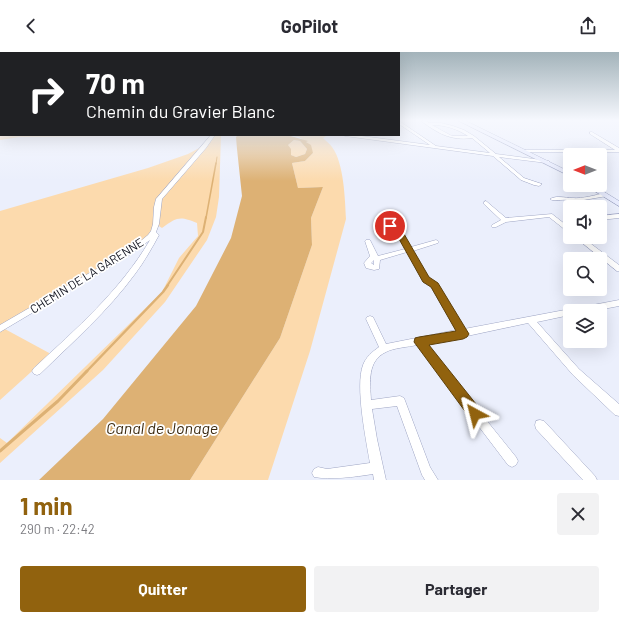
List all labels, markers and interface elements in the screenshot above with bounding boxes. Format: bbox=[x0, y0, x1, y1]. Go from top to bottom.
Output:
icon: back bbox=[20, 15, 42, 37]
text: GoPilot bbox=[281, 15, 338, 37]
icon: share bbox=[577, 15, 599, 37]
text: 70 m bbox=[86, 66, 145, 100]
icon: right bbox=[20, 68, 72, 120]
text: Chemin du Gravier Blanc bbox=[86, 100, 275, 122]
north arrow bbox=[563, 148, 607, 192]
map controls bbox=[563, 148, 607, 348]
button: sound bbox=[563, 200, 607, 244]
pin bbox=[373, 209, 407, 243]
icon: arrive bbox=[379, 215, 401, 237]
street label: CHEMIN DE LA GARENNE bbox=[27, 234, 146, 316]
button: search bbox=[563, 252, 607, 296]
button: layers bbox=[563, 304, 607, 348]
position arrow bbox=[454, 393, 496, 435]
water label: Canal de Jonage bbox=[106, 418, 218, 437]
text: 1 min bbox=[20, 491, 73, 520]
button: close bbox=[557, 493, 599, 535]
text: 290 m · 22:42 bbox=[20, 521, 95, 537]
button: Quitter bbox=[20, 566, 306, 612]
button: Partager bbox=[314, 566, 599, 612]

